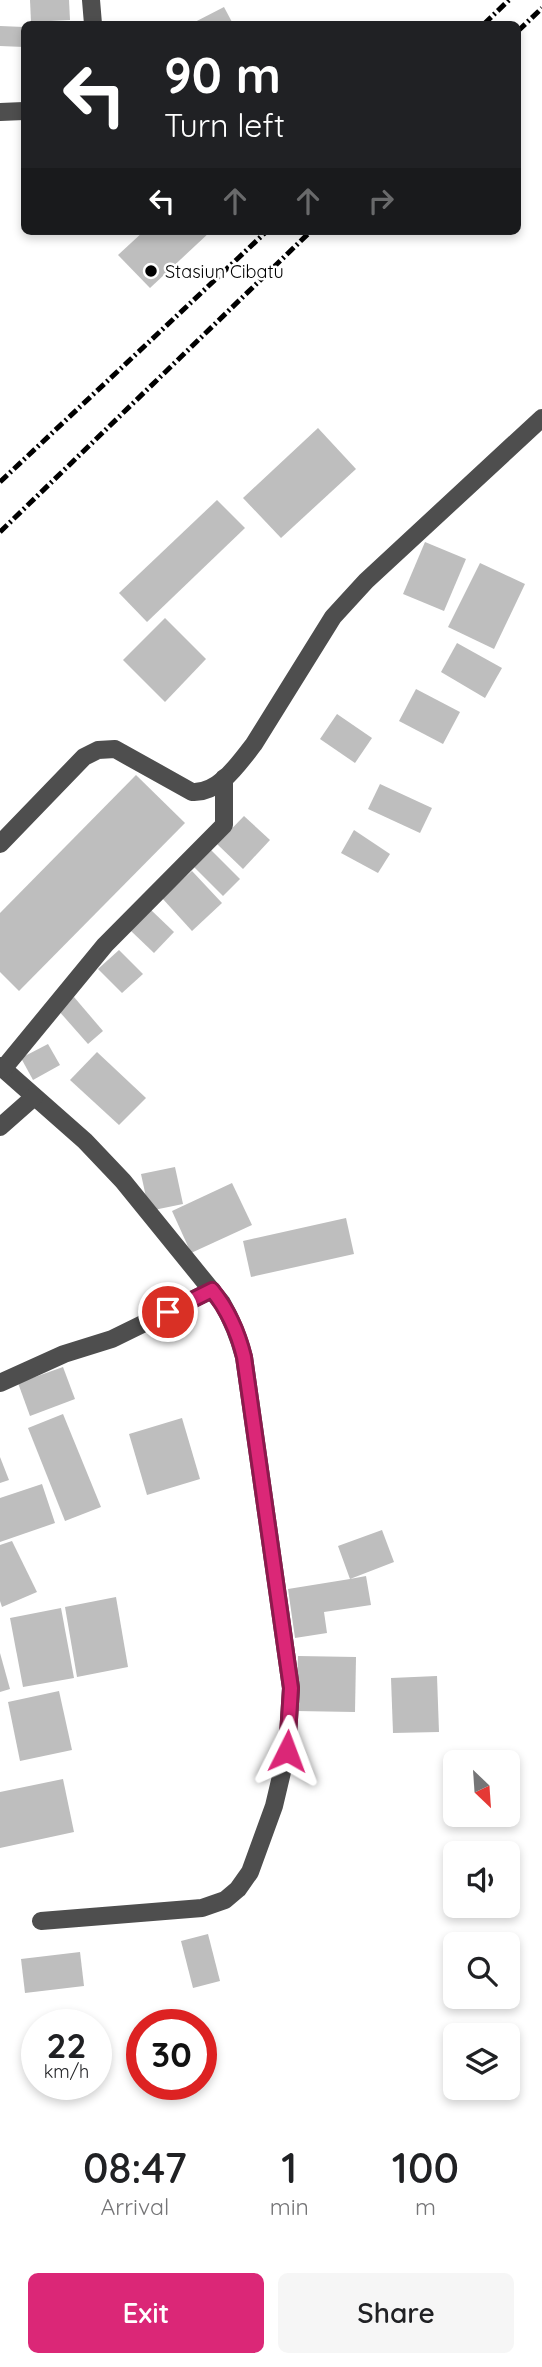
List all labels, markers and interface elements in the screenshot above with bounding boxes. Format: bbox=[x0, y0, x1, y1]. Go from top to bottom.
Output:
text: 90 m bbox=[164, 44, 281, 105]
icon: left bbox=[49, 49, 140, 140]
text: Turn left bbox=[164, 105, 285, 145]
icon: left bbox=[143, 182, 181, 220]
icon: ahead bbox=[216, 182, 254, 220]
icon: ahead bbox=[289, 182, 327, 220]
icon: right bbox=[362, 182, 400, 220]
place label: Stasiun Cibatu bbox=[165, 260, 284, 283]
marker: Stasiun Cibatu bbox=[143, 263, 159, 279]
pin bbox=[138, 1282, 198, 1342]
icon: arrive bbox=[149, 1293, 187, 1331]
position arrow bbox=[250, 1714, 324, 1788]
north arrow bbox=[443, 1750, 520, 1827]
map controls bbox=[443, 1750, 520, 2100]
button: sound bbox=[443, 1841, 520, 1918]
button: search bbox=[443, 1932, 520, 2009]
speed limit sign: 30 bbox=[126, 2009, 217, 2100]
text: 22 bbox=[47, 2023, 86, 2067]
button: layers bbox=[443, 2023, 520, 2100]
text: km/h bbox=[44, 2060, 89, 2083]
text: 08:47 bbox=[83, 2141, 187, 2194]
text: 1 bbox=[281, 2141, 297, 2194]
text: 100 bbox=[392, 2141, 459, 2194]
text: Arrival bbox=[100, 2192, 169, 2221]
text: min bbox=[270, 2192, 309, 2221]
text: m bbox=[415, 2192, 436, 2221]
button: Exit bbox=[28, 2273, 264, 2353]
button: Share bbox=[278, 2273, 514, 2353]

